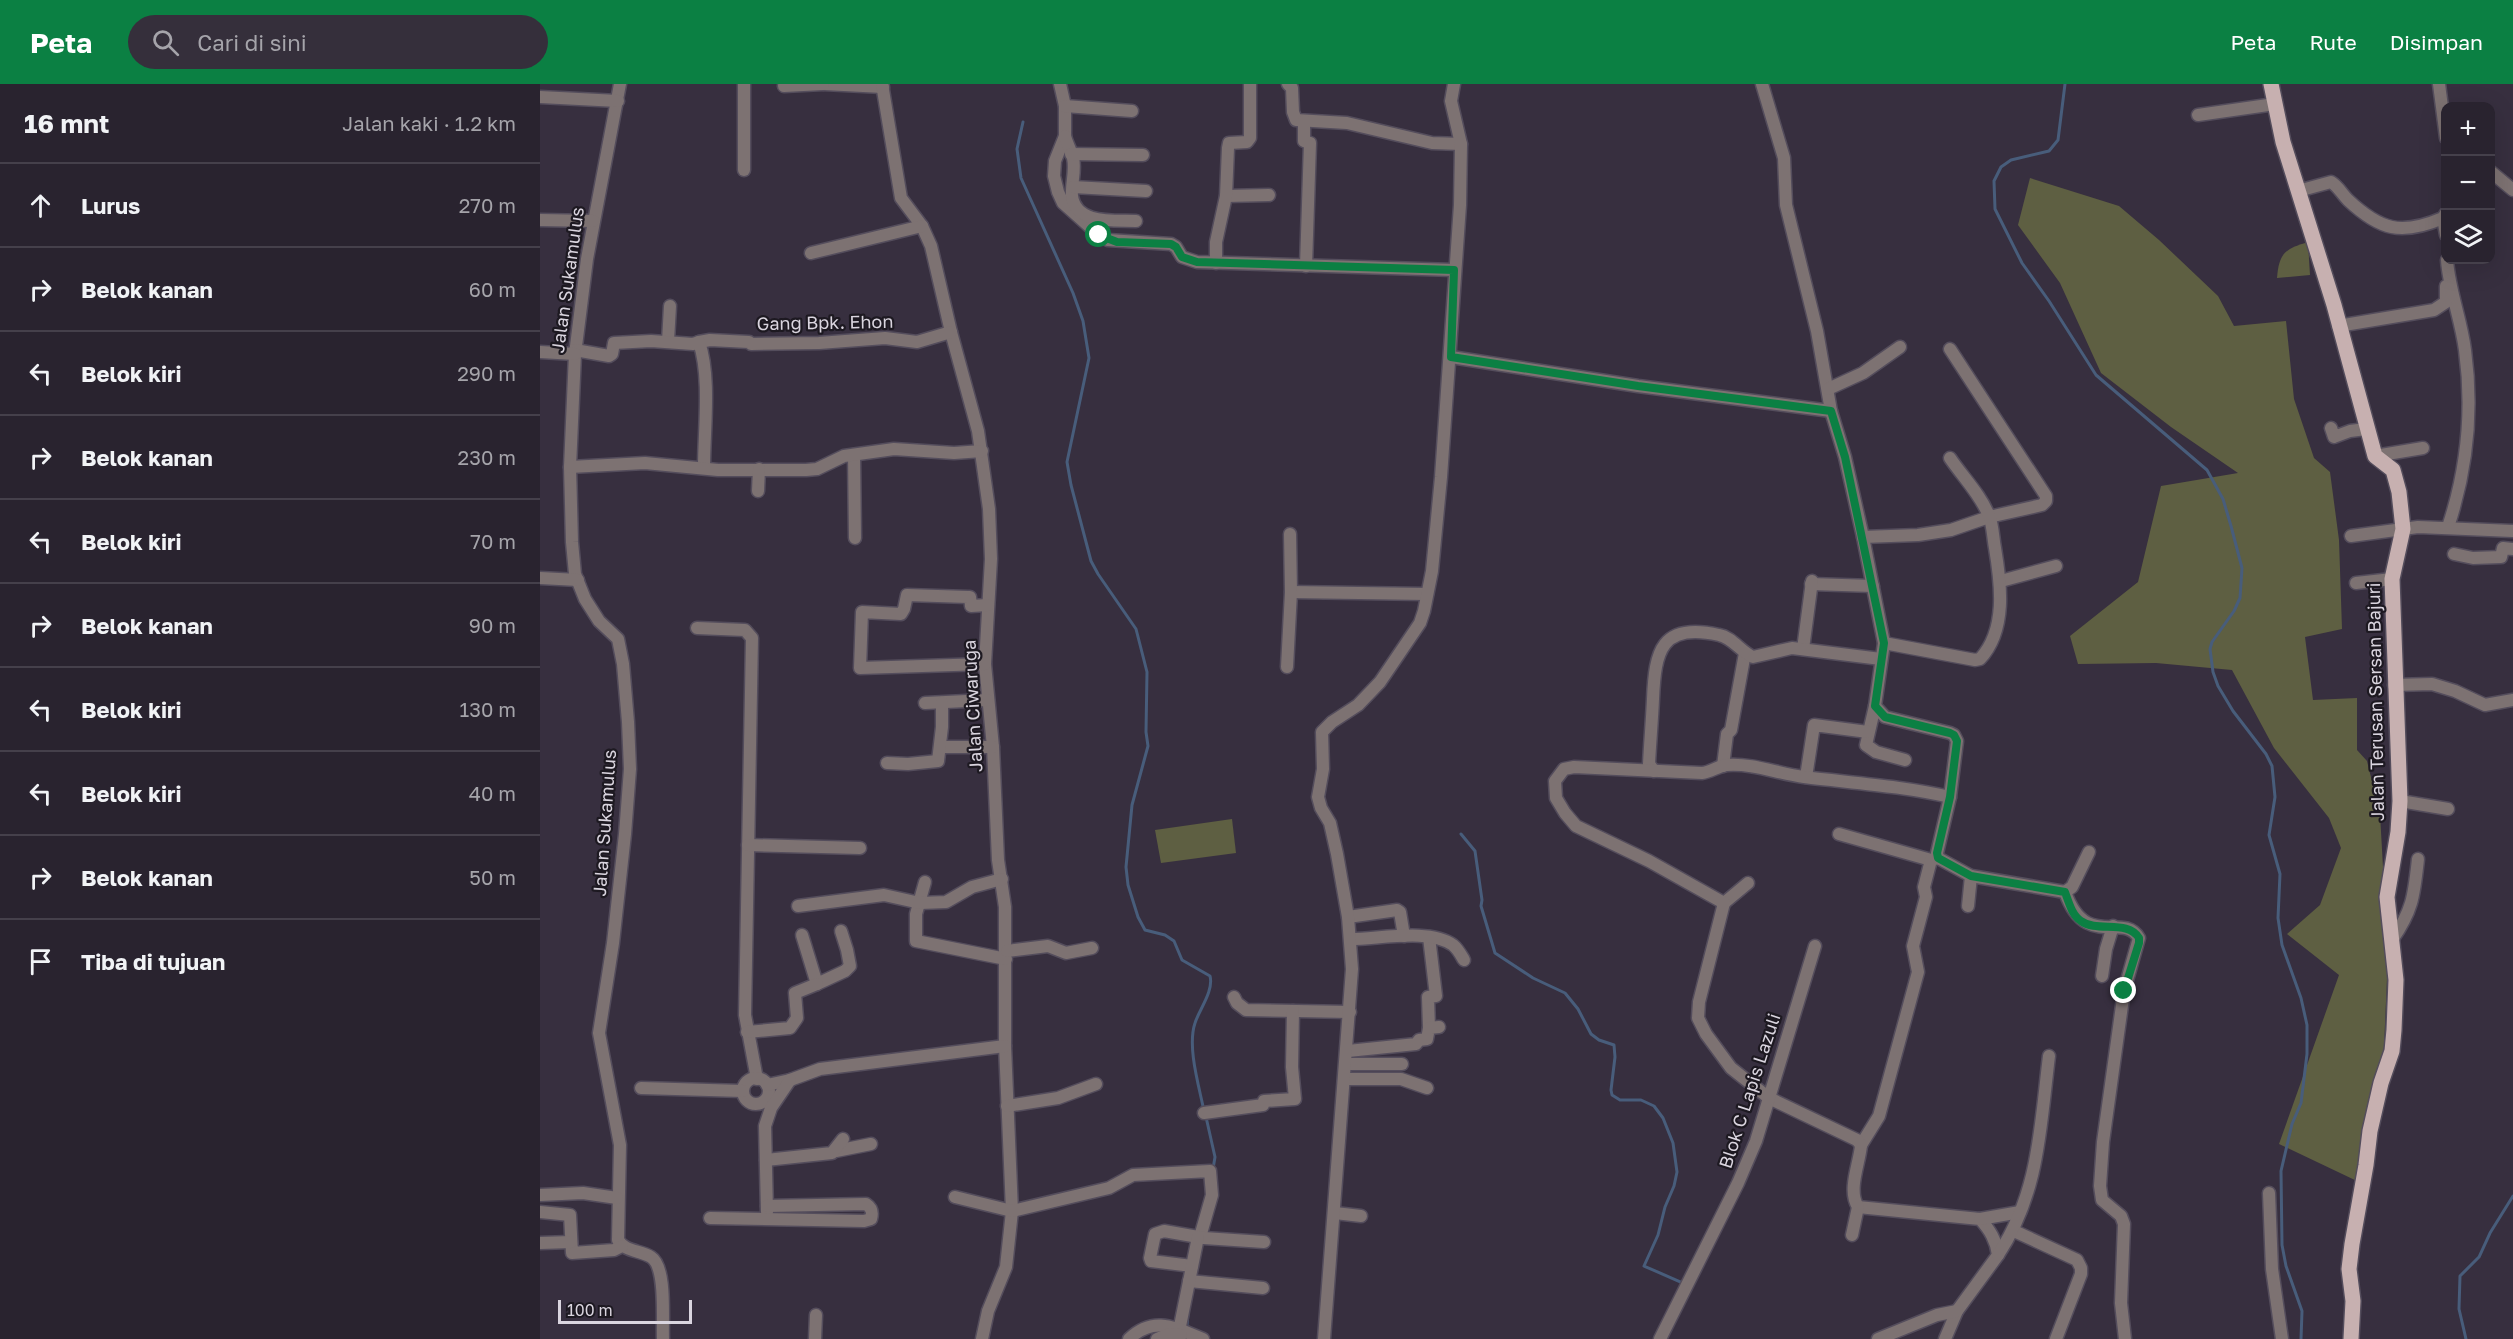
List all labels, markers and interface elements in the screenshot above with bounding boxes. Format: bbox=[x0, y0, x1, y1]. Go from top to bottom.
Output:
search box bbox=[128, 15, 548, 69]
text: Peta bbox=[30, 26, 92, 59]
icon: search bbox=[149, 26, 182, 59]
text: Cari di sini bbox=[197, 29, 307, 56]
text: Peta bbox=[2230, 29, 2276, 55]
text: Rute bbox=[2309, 29, 2357, 55]
text: Disimpan bbox=[2390, 29, 2483, 55]
map controls bbox=[2441, 102, 2495, 264]
button: + bbox=[2441, 102, 2495, 156]
text: 16 mnt bbox=[24, 108, 109, 139]
text: Jalan kaki · 1.2 km bbox=[342, 111, 516, 135]
button: − bbox=[2441, 156, 2495, 210]
icon: ahead bbox=[24, 189, 57, 222]
text: Lurus bbox=[81, 192, 140, 219]
text: 270 m bbox=[459, 193, 516, 217]
street label: Jalan Sukamulus bbox=[546, 205, 588, 354]
button: layers bbox=[2441, 210, 2495, 264]
route start bbox=[1085, 221, 1111, 247]
icon: right bbox=[24, 273, 57, 306]
text: Belok kanan bbox=[81, 276, 213, 303]
text: 60 m bbox=[469, 277, 516, 301]
street label: Gang Bpk. Ehon bbox=[756, 310, 894, 334]
icon: left bbox=[24, 357, 57, 390]
text: Belok kiri bbox=[81, 360, 182, 387]
text: 290 m bbox=[457, 361, 516, 385]
icon: right bbox=[24, 441, 57, 474]
text: Belok kanan bbox=[81, 444, 213, 471]
text: 230 m bbox=[458, 445, 516, 469]
icon: left bbox=[24, 525, 57, 558]
text: Belok kiri bbox=[81, 528, 182, 555]
text: 70 m bbox=[470, 529, 516, 553]
street label: Jalan Terusan Sersan Bajuri bbox=[2362, 582, 2388, 822]
icon: right bbox=[24, 609, 57, 642]
text: Belok kanan bbox=[81, 612, 213, 639]
text: 90 m bbox=[469, 613, 516, 637]
street label: Jalan Ciwaruga bbox=[958, 639, 986, 773]
icon: left bbox=[24, 693, 57, 726]
text: Belok kiri bbox=[81, 696, 182, 723]
text: 130 m bbox=[460, 697, 516, 721]
street label: Jalan Sukamulus bbox=[588, 749, 620, 897]
icon: left bbox=[24, 777, 57, 810]
text: Belok kiri bbox=[81, 780, 182, 807]
text: 40 m bbox=[469, 781, 516, 805]
icon: right bbox=[24, 861, 57, 894]
text: Belok kanan bbox=[81, 864, 213, 891]
text: 50 m bbox=[469, 865, 516, 889]
icon: arrive bbox=[24, 945, 57, 978]
text: Tiba di tujuan bbox=[81, 948, 225, 975]
route end bbox=[2110, 977, 2136, 1003]
street label: Blok C Lapis Lazuli bbox=[1714, 1010, 1784, 1171]
scale bar bbox=[558, 1297, 692, 1324]
text: 100 m bbox=[567, 1300, 613, 1320]

